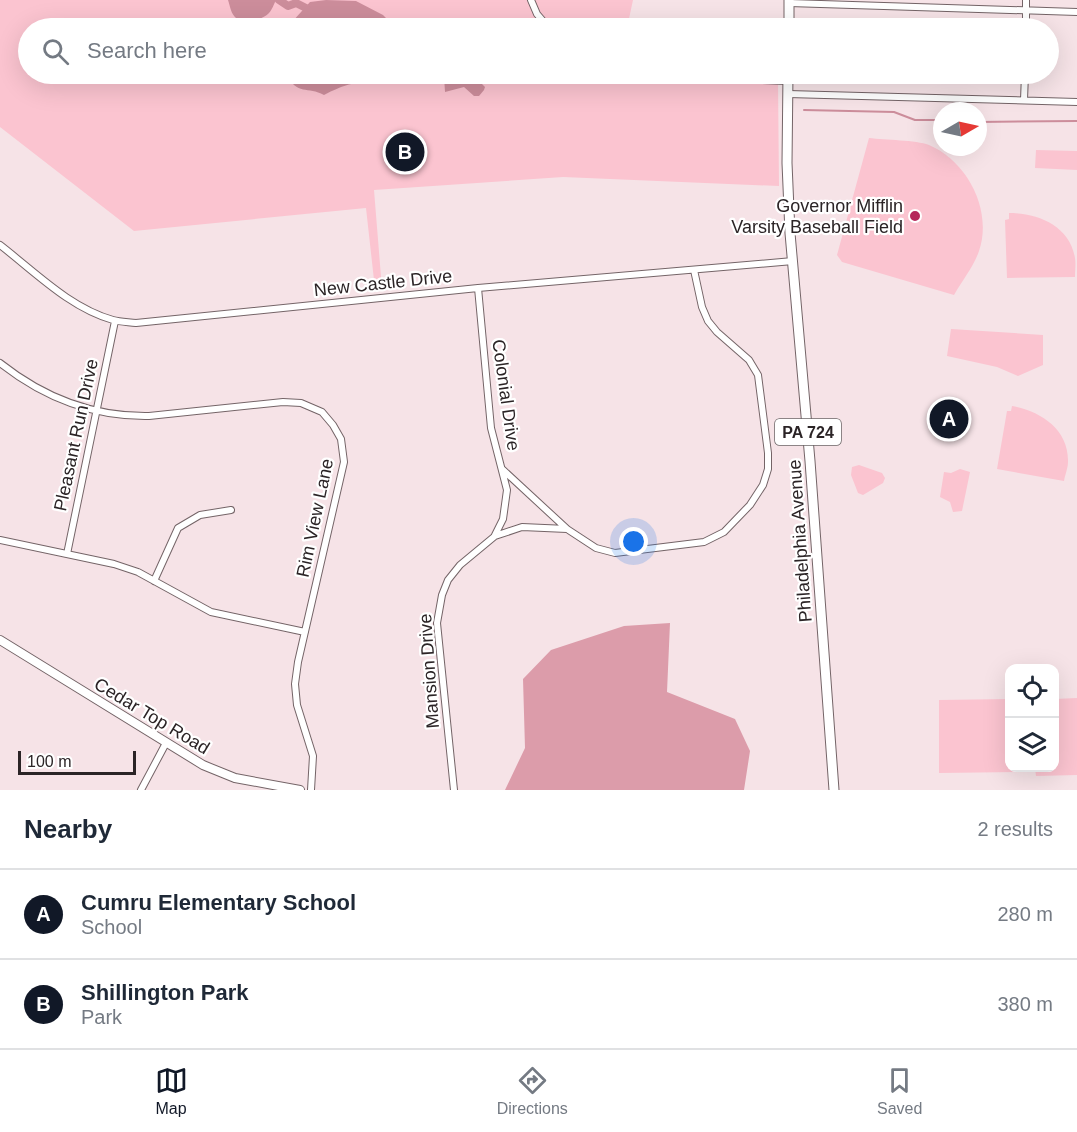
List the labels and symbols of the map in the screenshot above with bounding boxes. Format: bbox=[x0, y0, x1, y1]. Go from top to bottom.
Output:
north arrow bbox=[933, 102, 987, 156]
pin: B bbox=[386, 130, 424, 174]
place label: Governor Mifflin Varsity Baseball Field bbox=[731, 196, 903, 237]
marker: Governor Mifflin Varsity Baseball Field bbox=[908, 209, 922, 223]
street label: New Castle Drive bbox=[313, 266, 453, 300]
street label: Colonial Drive bbox=[488, 338, 524, 452]
street label: Pleasant Run Drive bbox=[50, 357, 102, 513]
pin: A bbox=[930, 396, 968, 442]
road number: PA 724 bbox=[775, 419, 841, 445]
street label: Rim View Lane bbox=[293, 457, 337, 579]
street label: Philadelphia Avenue bbox=[784, 459, 816, 623]
your location bbox=[619, 527, 648, 556]
street label: Mansion Drive bbox=[415, 613, 443, 729]
street label: Cedar Top Road bbox=[91, 674, 213, 758]
scale bar bbox=[18, 748, 136, 776]

